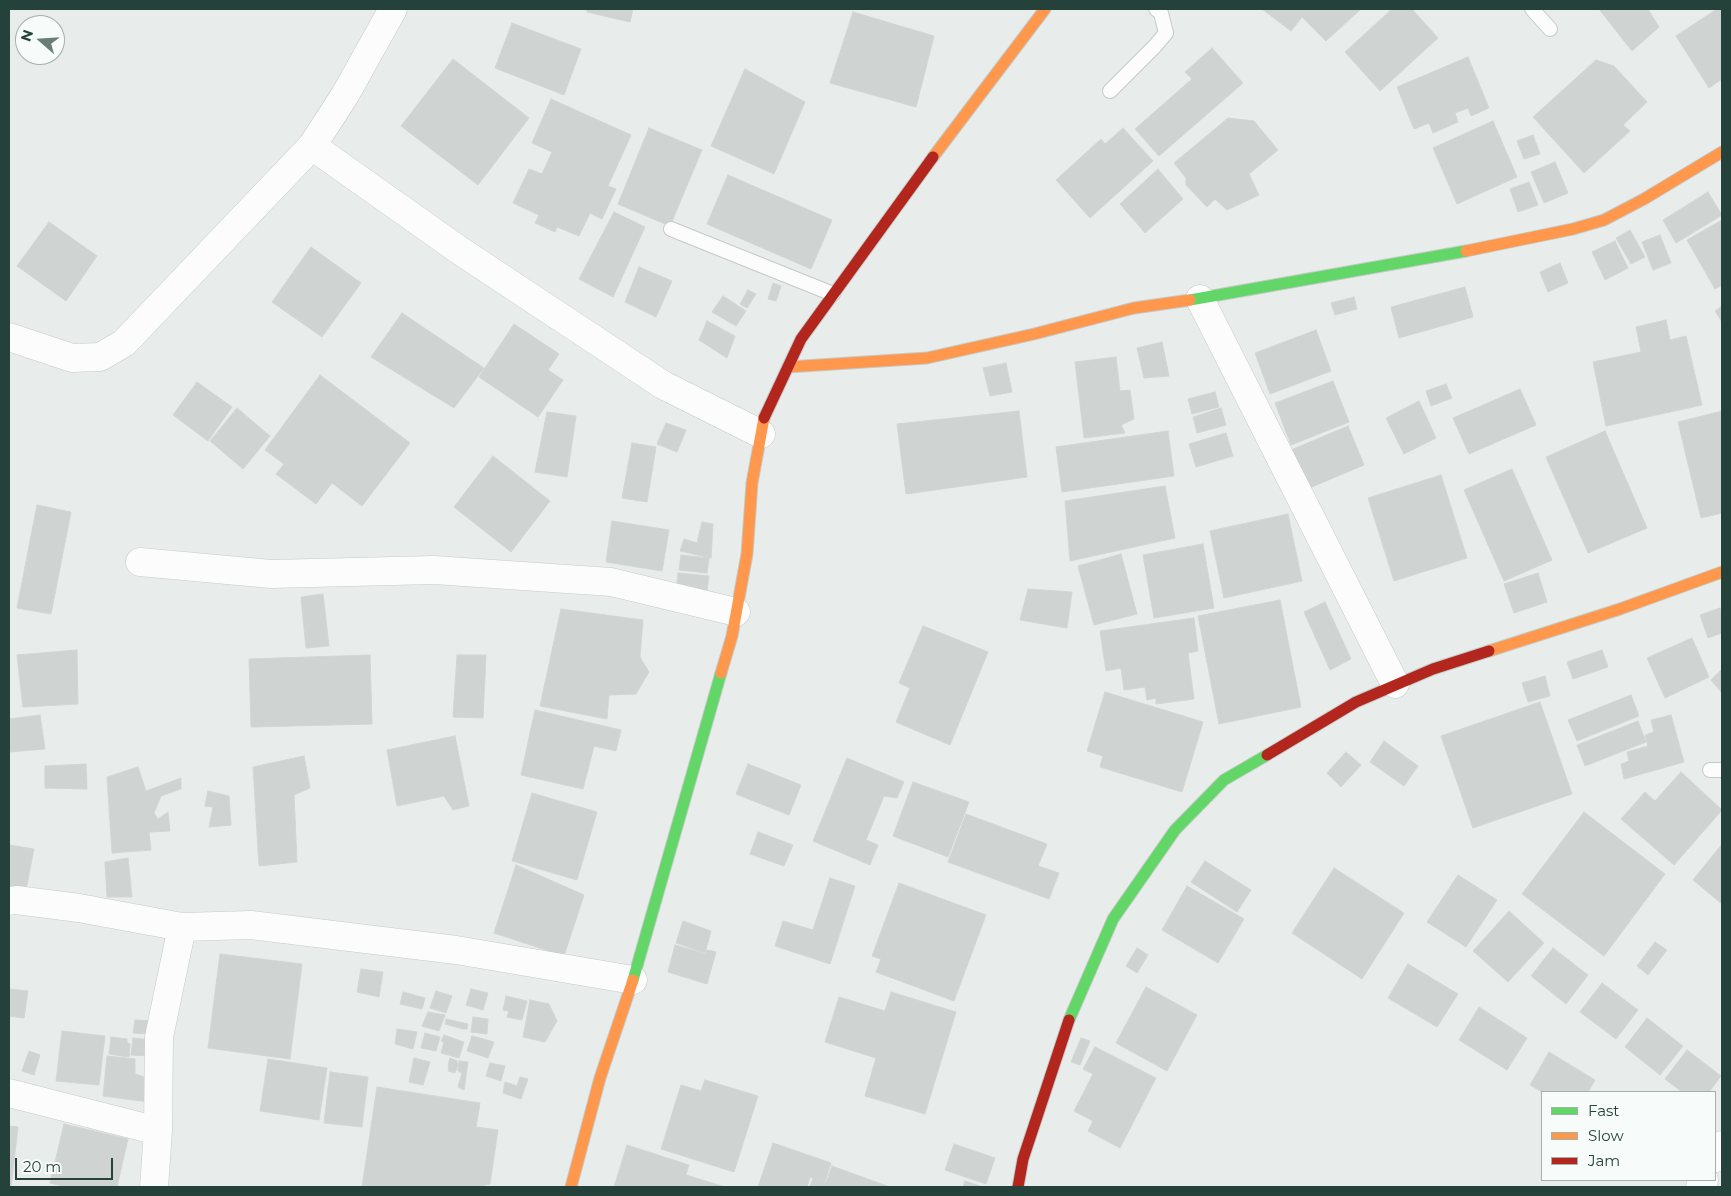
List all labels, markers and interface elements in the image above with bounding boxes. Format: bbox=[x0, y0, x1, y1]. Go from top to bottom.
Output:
north arrow bbox=[15, 15, 65, 65]
text: N bbox=[16, 27, 37, 44]
legend bbox=[1541, 1091, 1716, 1181]
text: Fast bbox=[1588, 1101, 1619, 1120]
text: Slow bbox=[1588, 1126, 1624, 1145]
scale bar bbox=[18, 1148, 115, 1180]
text: Jam bbox=[1588, 1151, 1620, 1170]
text: 20 m bbox=[23, 1157, 61, 1176]

